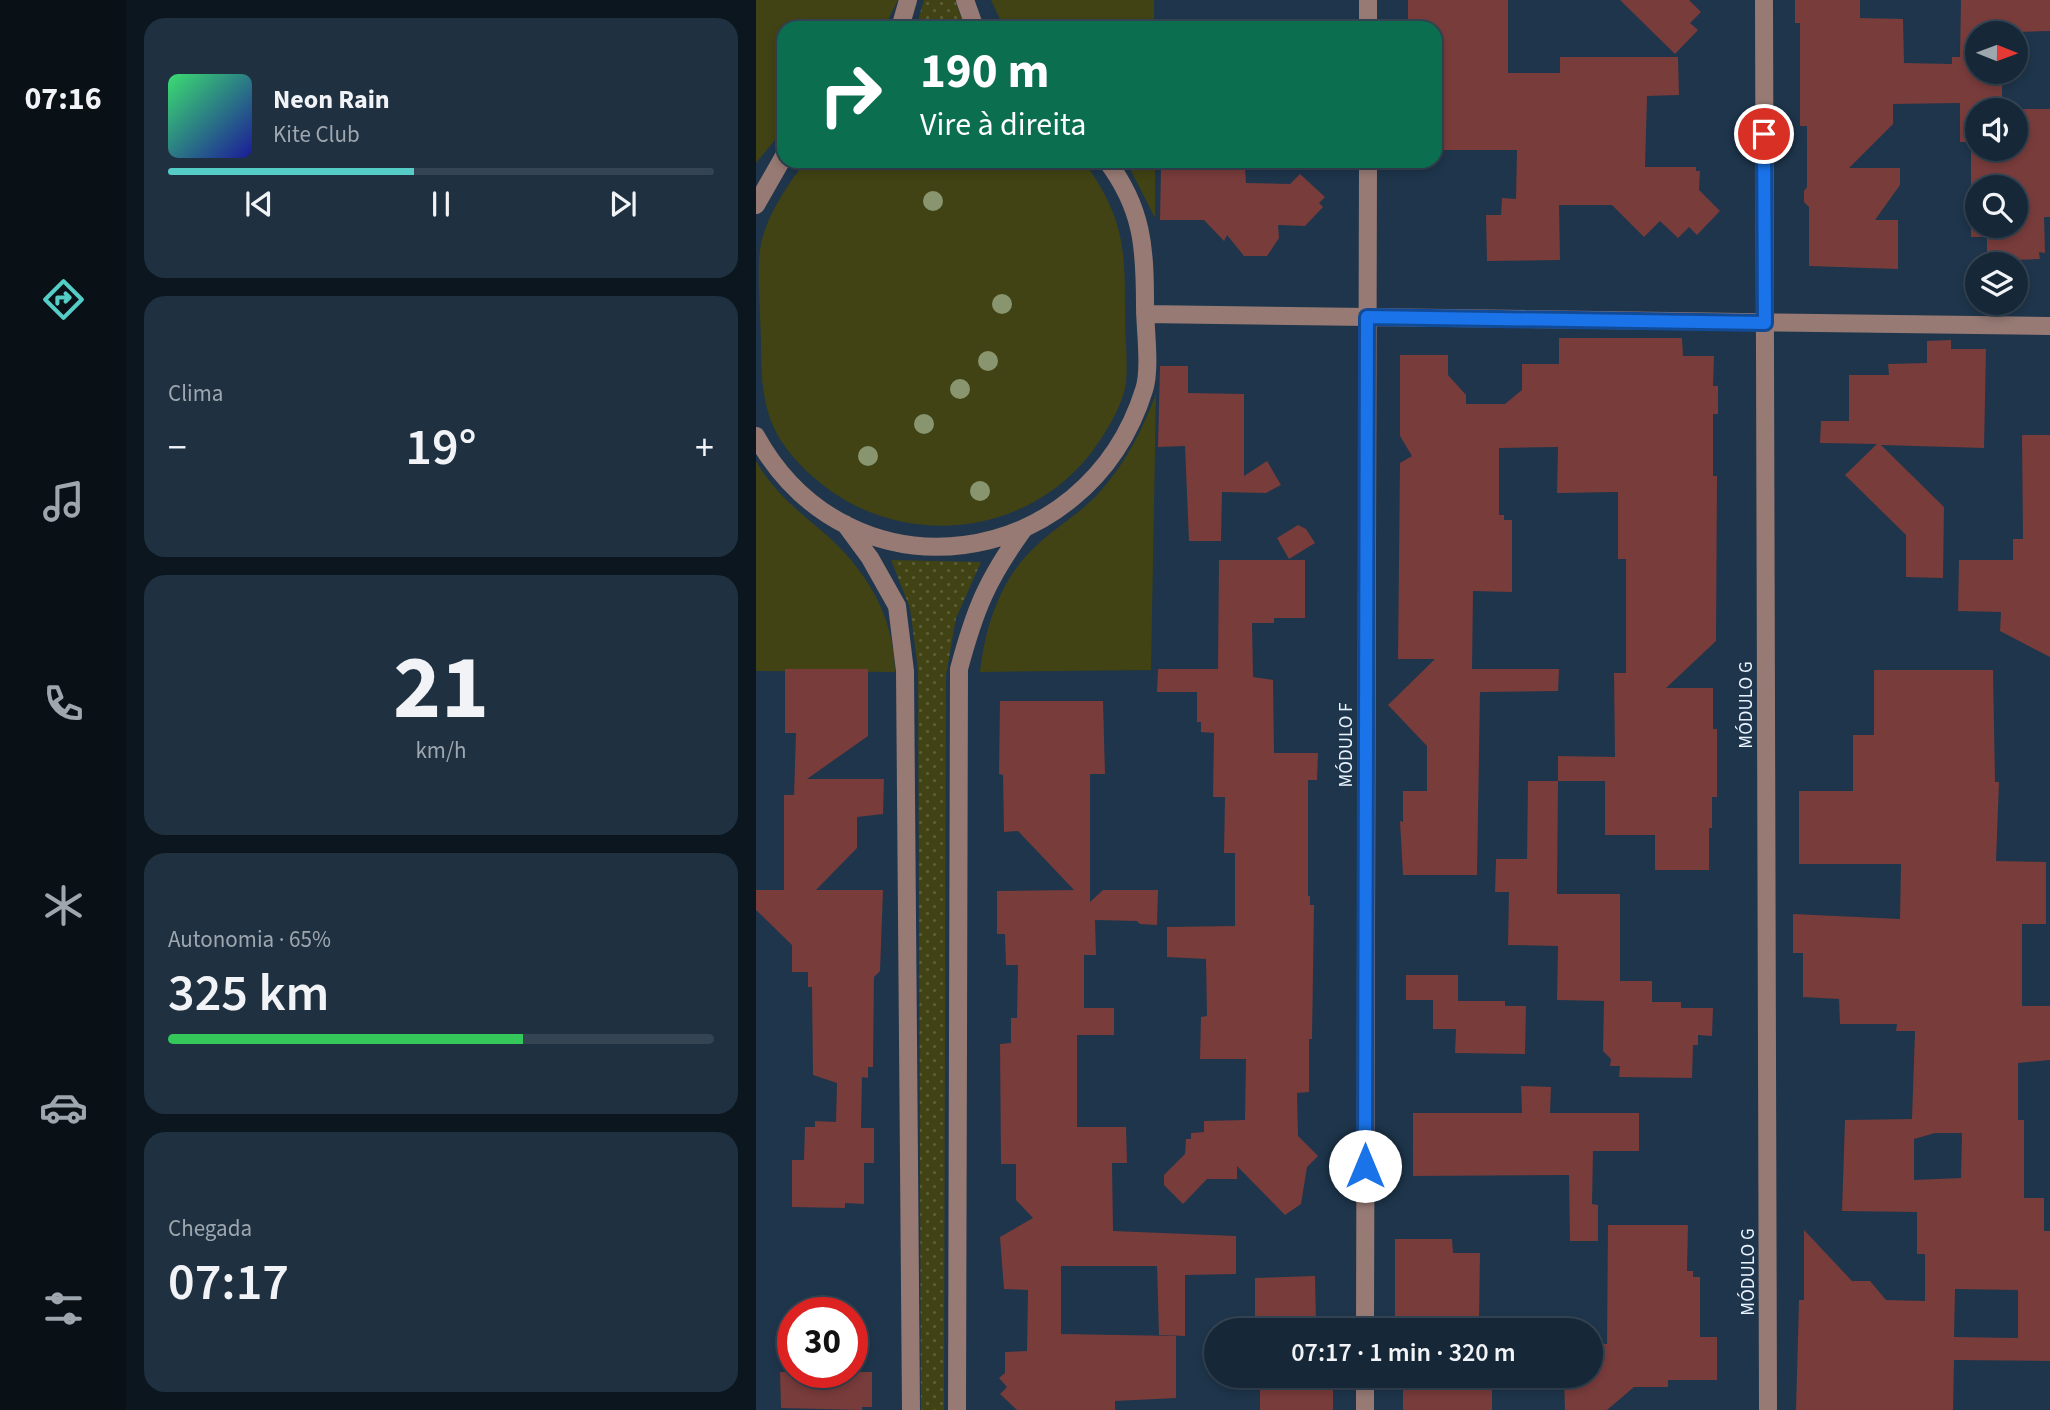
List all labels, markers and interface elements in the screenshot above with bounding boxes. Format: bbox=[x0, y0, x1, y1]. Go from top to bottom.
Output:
north arrow bbox=[1965, 21, 2028, 84]
map controls bbox=[1965, 21, 2028, 315]
text: 190 m bbox=[920, 37, 1049, 107]
icon: right bbox=[805, 49, 896, 140]
text: 07:16 bbox=[24, 76, 102, 122]
text: Neon Rain bbox=[273, 81, 390, 118]
button: sound bbox=[1965, 98, 2028, 161]
text: Vire à direita bbox=[920, 102, 1086, 148]
pin bbox=[1734, 104, 1794, 164]
icon: arrive bbox=[1745, 115, 1783, 153]
text: Kite Club bbox=[273, 118, 360, 151]
button: search bbox=[1965, 175, 2028, 238]
icon: previous bbox=[240, 185, 278, 223]
icon: pause bbox=[422, 185, 460, 223]
icon: next bbox=[604, 185, 642, 223]
button: layers bbox=[1965, 252, 2028, 315]
icon: directions bbox=[39, 275, 88, 324]
text: Clima bbox=[168, 377, 223, 410]
text: 19° bbox=[405, 411, 477, 485]
text: − bbox=[168, 421, 187, 475]
text: + bbox=[695, 421, 714, 475]
icon: music bbox=[39, 477, 88, 526]
text: 21 bbox=[393, 624, 489, 753]
street label: MÓDULO G bbox=[1733, 661, 1760, 749]
icon: phone bbox=[39, 679, 88, 728]
street label: MÓDULO F bbox=[1333, 703, 1360, 787]
text: km/h bbox=[415, 734, 467, 767]
icon: climate bbox=[39, 881, 88, 930]
text: Autonomia · 65% bbox=[168, 923, 331, 956]
text: 325 km bbox=[168, 957, 329, 1031]
icon: car bbox=[39, 1083, 88, 1132]
position arrow bbox=[1328, 1129, 1402, 1203]
text: Chegada bbox=[168, 1212, 252, 1245]
street label: MÓDULO G bbox=[1735, 1228, 1762, 1316]
text: 07:17 bbox=[168, 1246, 289, 1320]
icon: filters bbox=[39, 1284, 88, 1333]
speed limit sign: 30 bbox=[777, 1297, 868, 1388]
text: 07:17 · 1 min · 320 m bbox=[1291, 1334, 1516, 1371]

